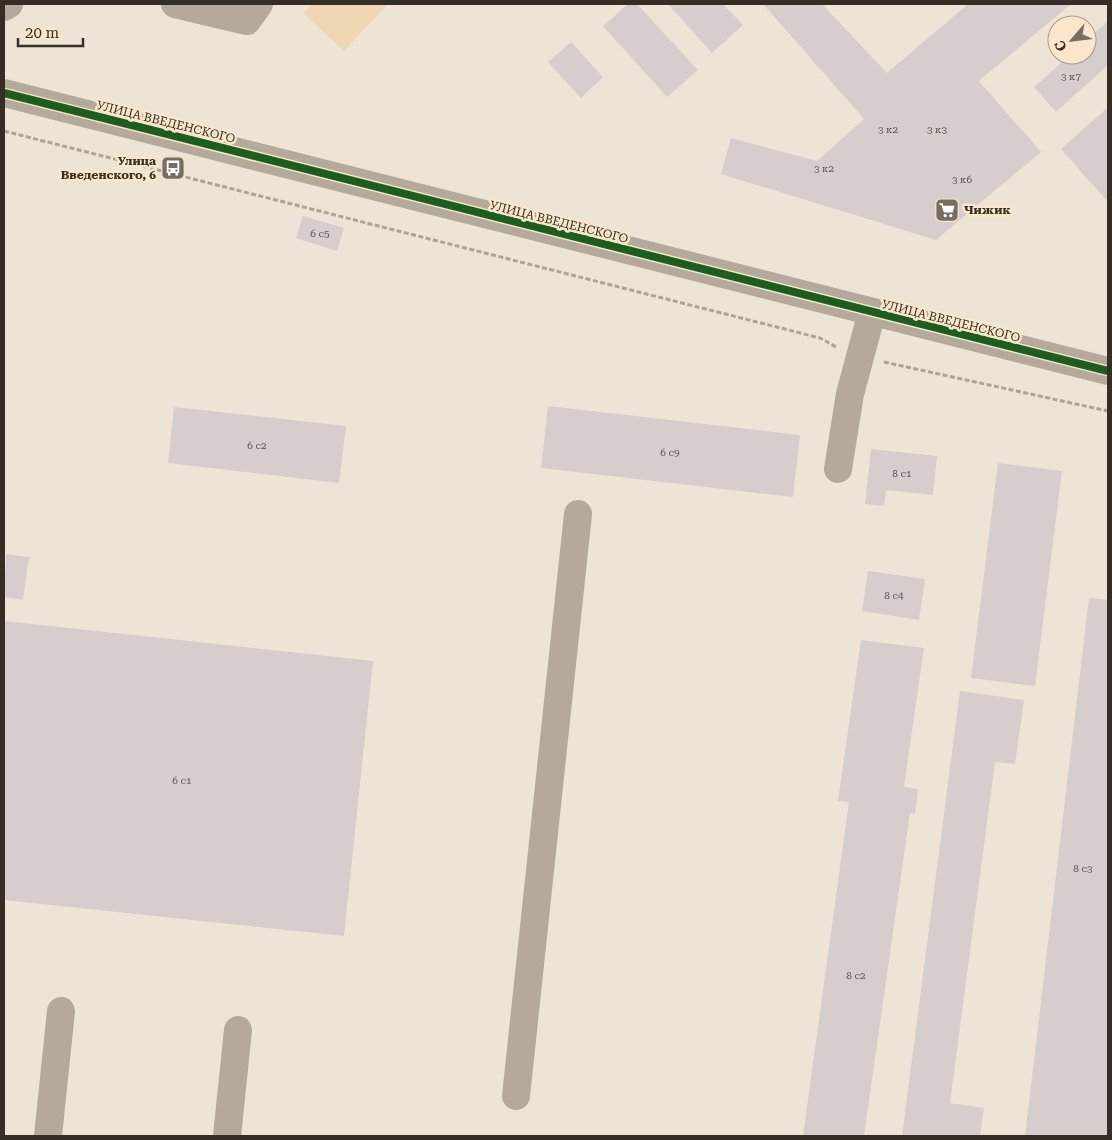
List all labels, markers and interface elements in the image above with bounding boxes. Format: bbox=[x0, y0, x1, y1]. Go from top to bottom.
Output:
scale bar bbox=[18, 15, 82, 47]
north arrow bbox=[1047, 15, 1097, 65]
text: 20 m bbox=[25, 24, 60, 42]
text: С bbox=[1051, 38, 1070, 54]
house number: 3 к7 bbox=[1061, 71, 1081, 82]
street label: УЛИЦА ВВЕДЕНСКОГО bbox=[95, 98, 237, 146]
house number: 3 к2 bbox=[878, 124, 898, 135]
house number: 3 к3 bbox=[927, 124, 947, 135]
place label: Улица Введенского, 6 bbox=[61, 154, 156, 182]
bus stop icon: Улица Введенского, 6 bbox=[160, 155, 186, 181]
house number: 3 к2 bbox=[814, 163, 834, 174]
house number: 3 к6 bbox=[952, 174, 972, 185]
supermarket icon: Чижик bbox=[934, 197, 960, 223]
street label: УЛИЦА ВВЕДЕНСКОГО bbox=[488, 198, 630, 246]
place label: Чижик bbox=[964, 203, 1011, 217]
house number: 6 с5 bbox=[310, 228, 330, 239]
street label: УЛИЦА ВВЕДЕНСКОГО bbox=[880, 297, 1022, 345]
house number: 6 с2 bbox=[247, 440, 267, 451]
house number: 6 с9 bbox=[660, 447, 680, 458]
house number: 8 с1 bbox=[892, 468, 912, 479]
house number: 8 с4 bbox=[884, 590, 904, 601]
house number: 6 с1 bbox=[172, 775, 192, 786]
house number: 8 с3 bbox=[1073, 863, 1093, 874]
house number: 8 с2 bbox=[846, 970, 866, 981]

